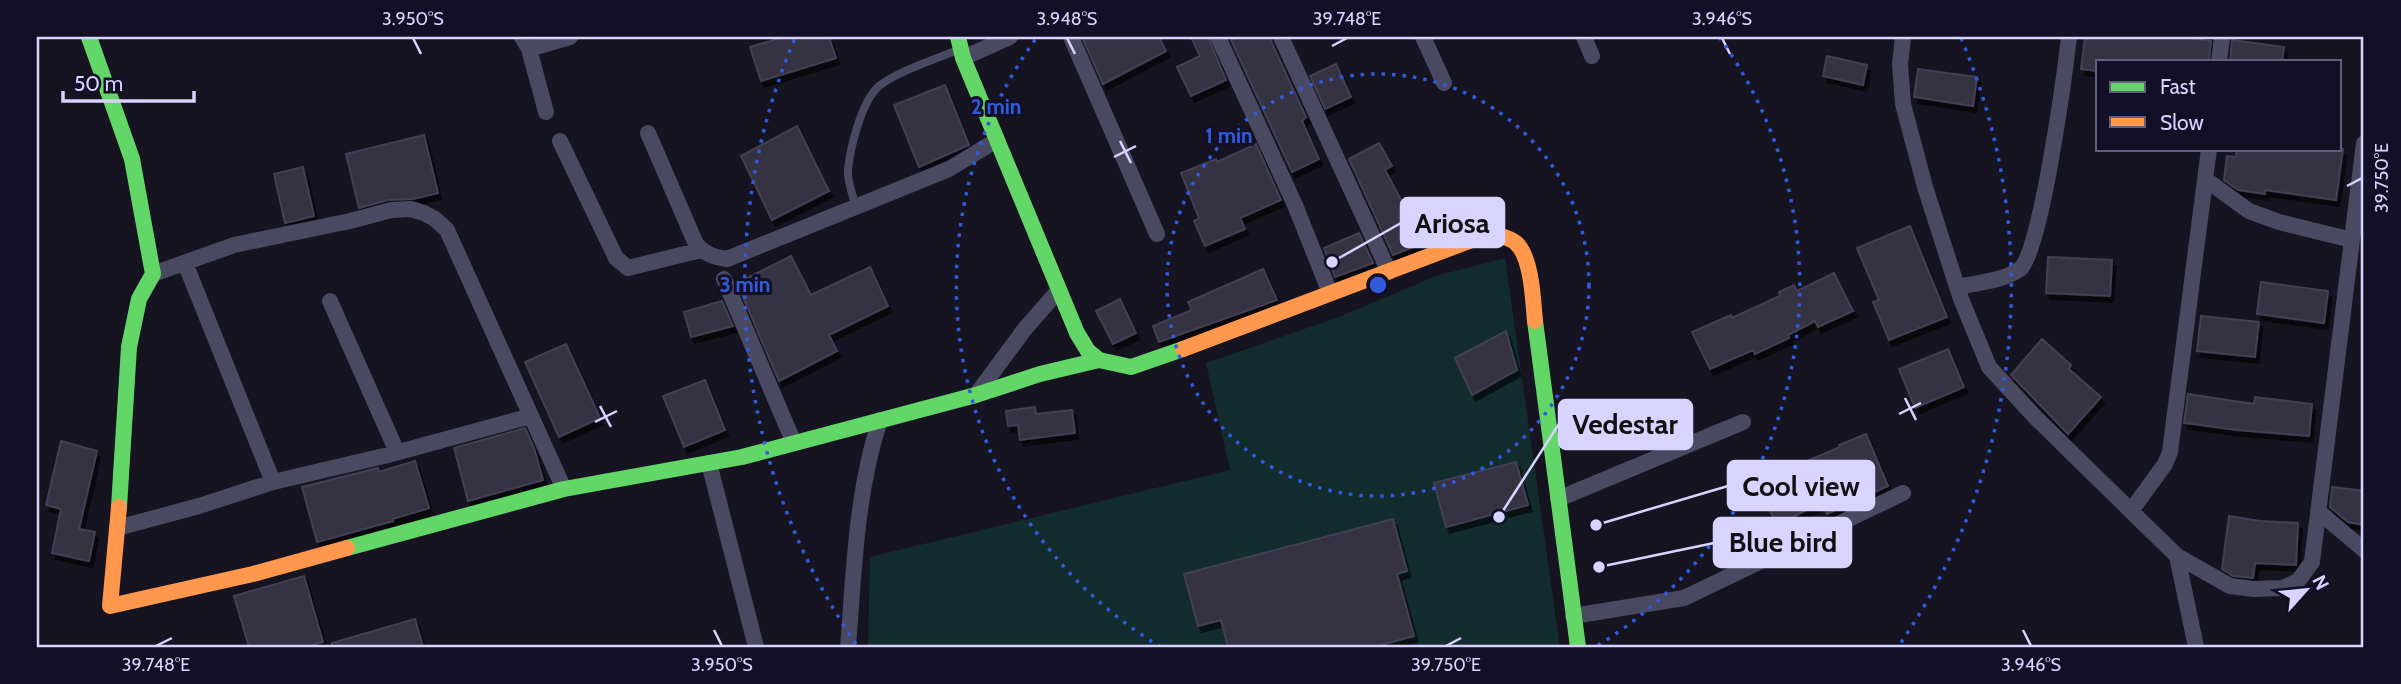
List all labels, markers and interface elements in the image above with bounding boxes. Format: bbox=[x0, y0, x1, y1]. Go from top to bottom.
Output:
text: 3.950°S bbox=[382, 8, 444, 30]
text: 3.948°S bbox=[1037, 8, 1097, 30]
text: 39.748°E bbox=[1313, 8, 1381, 30]
text: 3.946°S bbox=[1692, 8, 1752, 30]
scale bar bbox=[63, 60, 194, 104]
legend bbox=[2096, 60, 2342, 150]
text: 50 m bbox=[74, 71, 123, 96]
text: Fast bbox=[2160, 74, 2196, 99]
text: 2 min bbox=[971, 94, 1021, 119]
text: Slow bbox=[2160, 110, 2204, 135]
text: 1 min bbox=[1205, 123, 1253, 148]
text: 39.750°E bbox=[2371, 143, 2393, 213]
callout: Ariosa bbox=[1401, 198, 1504, 247]
text: Ariosa bbox=[1414, 206, 1490, 240]
text: 3 min bbox=[720, 272, 770, 297]
centre of rings bbox=[1366, 273, 1390, 297]
callout: Vedestar bbox=[1559, 400, 1692, 449]
text: Vedestar bbox=[1572, 407, 1678, 441]
callout: Cool view bbox=[1728, 461, 1874, 510]
text: Cool view bbox=[1742, 469, 1861, 503]
callout: Blue bird bbox=[1714, 518, 1851, 567]
text: Blue bird bbox=[1729, 525, 1837, 559]
north arrow bbox=[2272, 554, 2342, 624]
text: N bbox=[2307, 571, 2334, 594]
text: 39.748°E bbox=[122, 654, 190, 676]
text: 3.950°S bbox=[691, 654, 753, 676]
text: 39.750°E bbox=[1411, 654, 1481, 676]
text: 3.946°S bbox=[2001, 654, 2061, 676]

